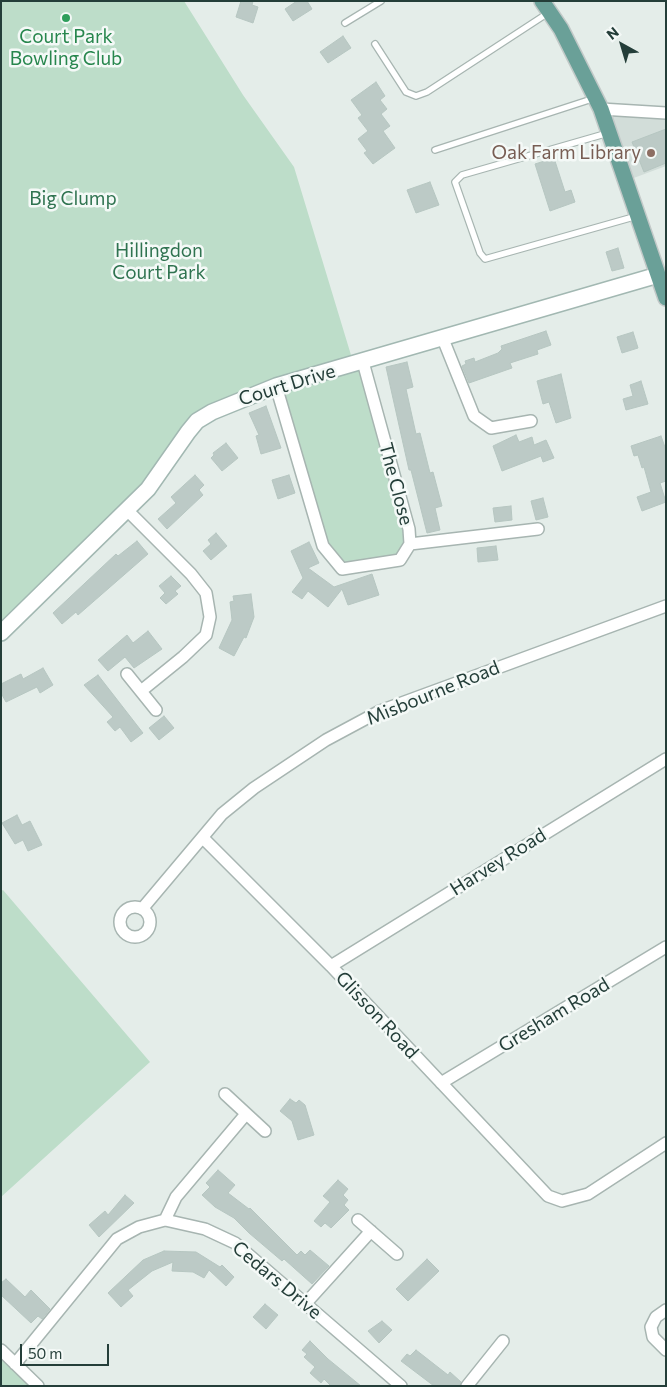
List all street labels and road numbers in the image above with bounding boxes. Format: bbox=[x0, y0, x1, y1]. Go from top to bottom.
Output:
street label: Court Drive bbox=[236, 359, 338, 411]
street label: The Close bbox=[374, 440, 418, 528]
street label: Misbourne Road bbox=[363, 656, 503, 730]
street label: Harvey Road bbox=[446, 824, 550, 900]
street label: Glisson Road bbox=[331, 967, 423, 1063]
street label: Gresham Road bbox=[494, 973, 614, 1057]
street label: Cedars Drive bbox=[228, 1236, 326, 1324]

